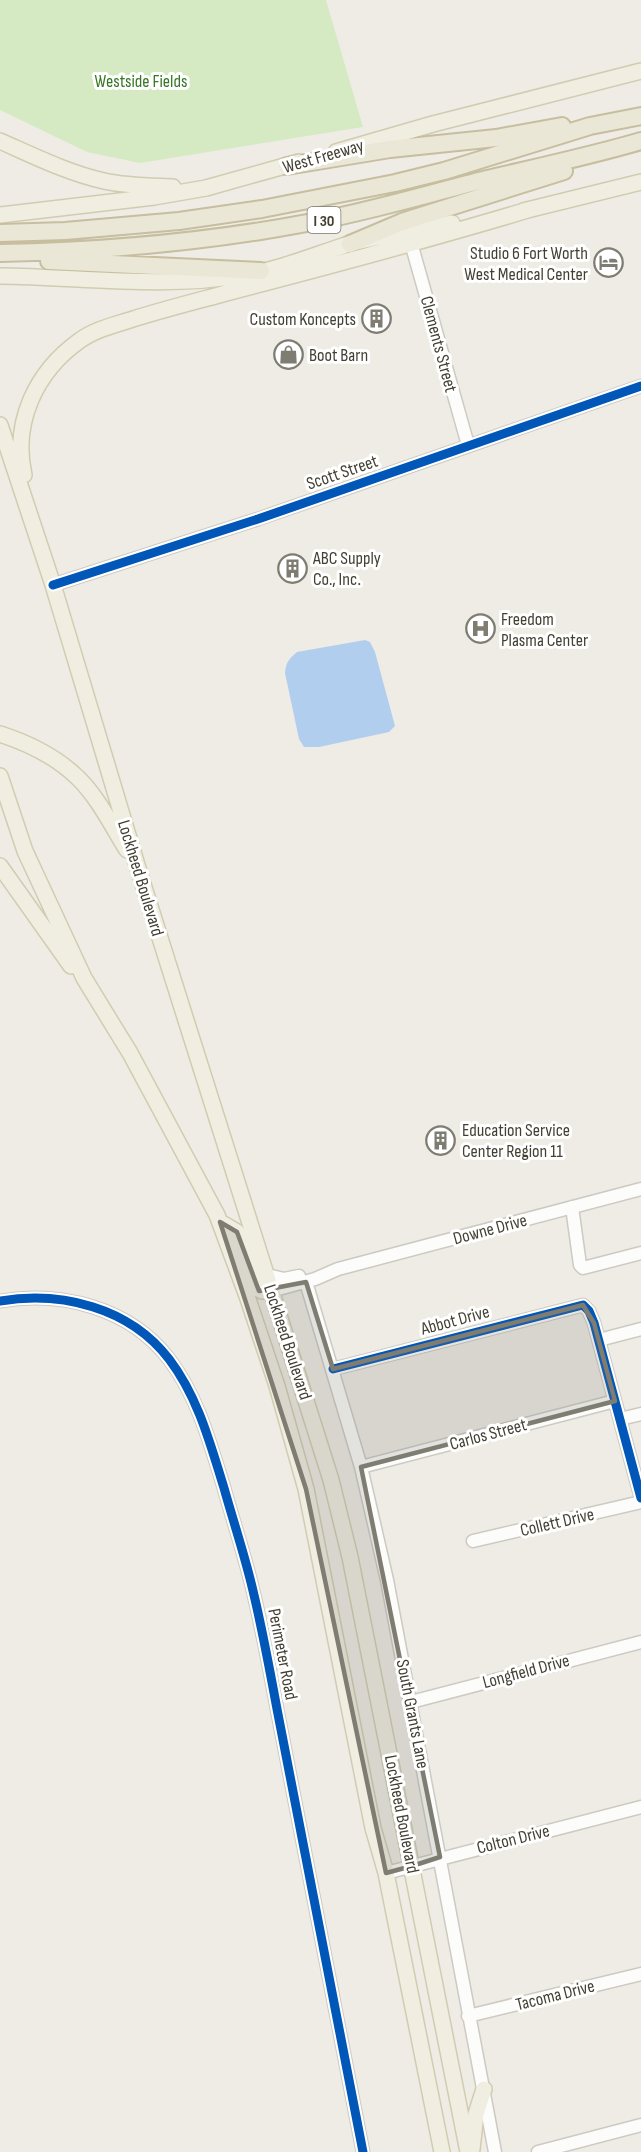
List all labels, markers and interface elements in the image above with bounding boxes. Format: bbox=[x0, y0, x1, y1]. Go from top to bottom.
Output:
park label: Westside Fields bbox=[95, 71, 187, 92]
street label: West Freeway bbox=[280, 135, 366, 178]
road number: I 30 bbox=[308, 207, 340, 233]
place label: Studio 6 Fort Worth West Medical Center bbox=[464, 243, 588, 285]
hotel icon: Studio 6 Fort Worth West Medical Center bbox=[593, 247, 625, 279]
street label: Clements Street bbox=[416, 294, 462, 395]
building icon: Custom Koncepts bbox=[361, 303, 393, 335]
place label: Custom Koncepts bbox=[249, 309, 356, 330]
shop icon: Boot Barn bbox=[272, 339, 304, 371]
place label: Boot Barn bbox=[309, 345, 368, 366]
street label: Scott Street bbox=[304, 450, 381, 494]
place label: ABC Supply Co., Inc. bbox=[312, 548, 381, 590]
building icon: ABC Supply Co., Inc. bbox=[276, 552, 308, 584]
place label: Freedom Plasma Center bbox=[501, 609, 588, 651]
hospital icon: Freedom Plasma Center bbox=[464, 613, 496, 645]
street label: Lockheed Boulevard bbox=[113, 818, 168, 939]
place label: Education Service Center Region 11 bbox=[462, 1120, 570, 1162]
building icon: Education Service Center Region 11 bbox=[425, 1124, 457, 1156]
street label: Downe Drive bbox=[451, 1210, 529, 1249]
street label: Lockheed Boulevard bbox=[259, 1282, 316, 1402]
street label: Abbot Drive bbox=[418, 1301, 492, 1340]
street label: Carlos Street bbox=[447, 1414, 529, 1455]
street label: Collett Drive bbox=[518, 1504, 596, 1541]
street label: Perimeter Road bbox=[263, 1607, 302, 1702]
street label: Longfield Drive bbox=[480, 1650, 572, 1693]
street label: South Grants Lane bbox=[392, 1658, 433, 1770]
street label: Lockheed Boulevard bbox=[380, 1753, 423, 1875]
street label: Colton Drive bbox=[475, 1820, 552, 1859]
street label: Tacoma Drive bbox=[514, 1976, 597, 2015]

